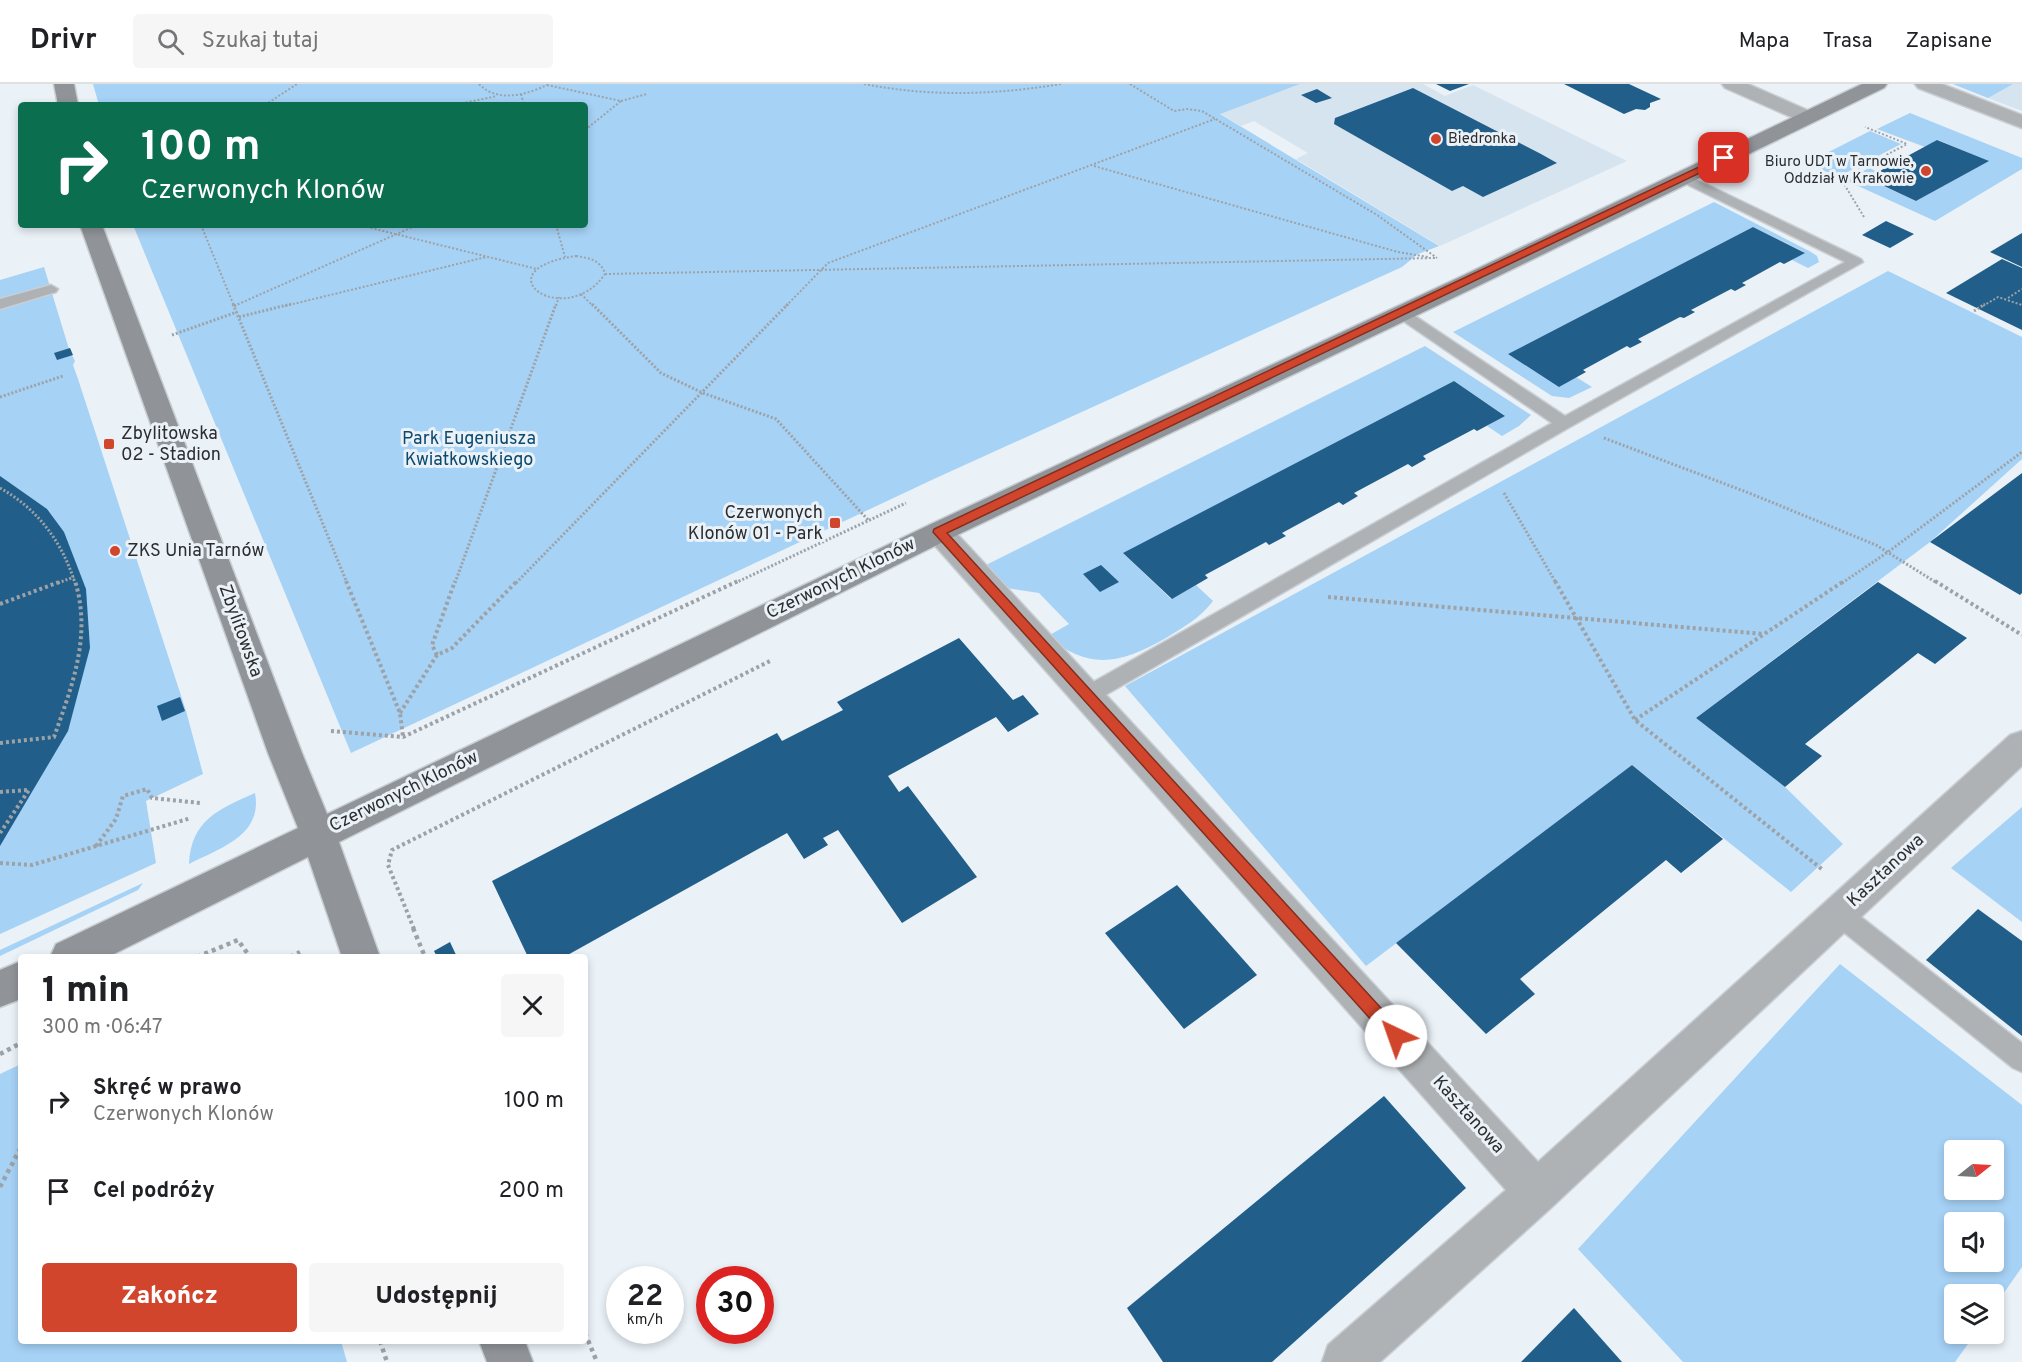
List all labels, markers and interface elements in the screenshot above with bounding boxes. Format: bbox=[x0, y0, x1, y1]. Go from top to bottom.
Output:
search box bbox=[133, 14, 553, 68]
text: Drivr bbox=[30, 23, 97, 59]
icon: search bbox=[154, 25, 187, 58]
text: Szukaj tutaj bbox=[202, 28, 319, 55]
text: Mapa bbox=[1739, 28, 1790, 55]
text: Trasa bbox=[1823, 28, 1872, 55]
text: Zapisane bbox=[1905, 28, 1992, 55]
text: 100 m bbox=[141, 122, 260, 175]
icon: right bbox=[42, 126, 120, 204]
place label: Biedronka bbox=[1448, 130, 1516, 149]
marker: Biedronka bbox=[1429, 132, 1443, 146]
pin bbox=[1698, 132, 1749, 183]
icon: arrive bbox=[1707, 141, 1740, 174]
place label: Biuro UDT w Tarnowie, Oddział w Krakowie bbox=[1765, 153, 1914, 189]
marker: Biuro UDT w Tarnowie, Oddział w Krakowie bbox=[1919, 164, 1933, 178]
text: Czerwonych Klonów bbox=[141, 174, 385, 208]
place label: Zbylitowska 02 - Stadion bbox=[121, 423, 221, 467]
park label: Park Eugeniusza Kwiatkowskiego bbox=[402, 428, 536, 472]
marker: Zbylitowska 02 - Stadion bbox=[102, 437, 116, 451]
place label: Czerwonych Klonów 01 - Park bbox=[688, 502, 823, 546]
marker: Czerwonych Klonów 01 - Park bbox=[828, 516, 842, 530]
street label: Czerwonych Klonów bbox=[763, 533, 919, 625]
place label: ZKS Unia Tarnów bbox=[127, 540, 265, 563]
marker: ZKS Unia Tarnów bbox=[108, 544, 122, 558]
street label: Zbylitowska bbox=[213, 582, 267, 680]
street label: Czerwonych Klonów bbox=[326, 746, 482, 838]
street label: Kasztanowa bbox=[1843, 829, 1929, 913]
text: 1 min bbox=[42, 969, 130, 1015]
button: close bbox=[501, 974, 564, 1037]
position arrow bbox=[1364, 1004, 1428, 1068]
text: 300 m · 06:47 bbox=[42, 1015, 162, 1041]
street label: Kasztanowa bbox=[1427, 1071, 1509, 1159]
text: Skręć w prawo bbox=[93, 1075, 242, 1102]
icon: right bbox=[42, 1085, 75, 1118]
text: 100 m bbox=[504, 1088, 564, 1115]
text: Czerwonych Klonów bbox=[93, 1102, 274, 1128]
north arrow bbox=[1944, 1140, 2004, 1200]
map controls bbox=[1944, 1140, 2004, 1344]
icon: arrive bbox=[42, 1175, 75, 1208]
text: Cel podróży bbox=[93, 1178, 215, 1205]
text: 200 m bbox=[499, 1178, 564, 1205]
button: sound bbox=[1944, 1212, 2004, 1272]
button: Zakończ bbox=[42, 1263, 297, 1332]
button: Udostępnij bbox=[309, 1263, 564, 1332]
speed limit sign: 30 bbox=[696, 1266, 774, 1344]
text: 22 bbox=[627, 1279, 663, 1316]
button: layers bbox=[1944, 1284, 2004, 1344]
text: km/h bbox=[627, 1311, 663, 1330]

